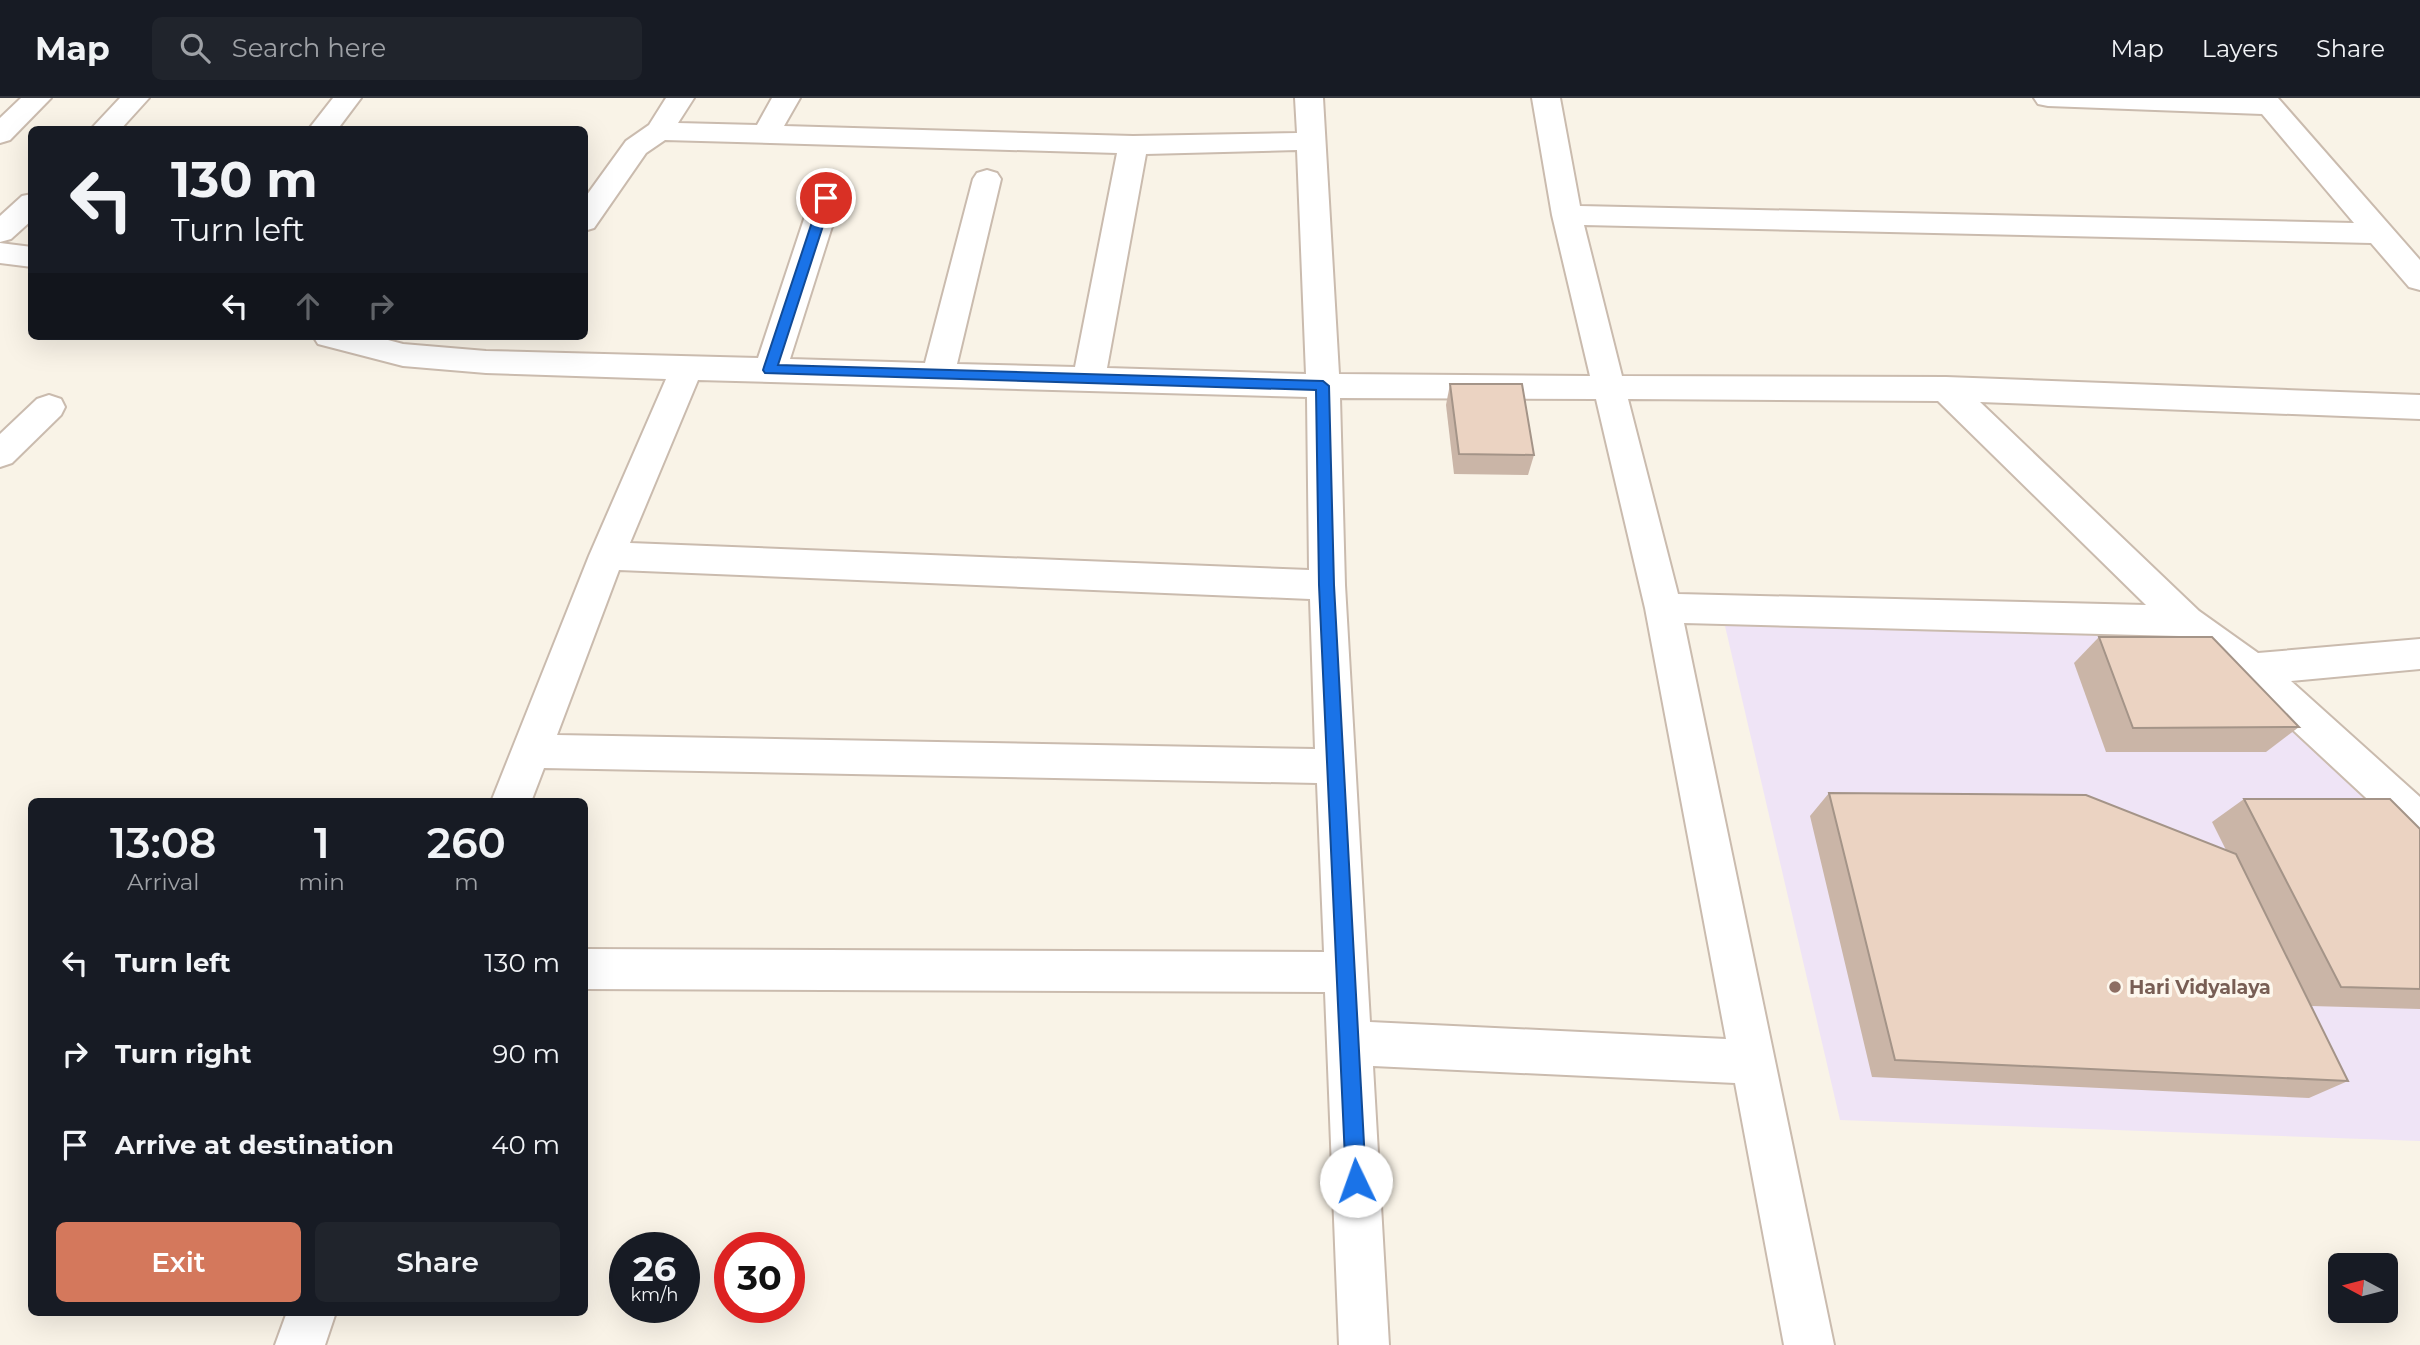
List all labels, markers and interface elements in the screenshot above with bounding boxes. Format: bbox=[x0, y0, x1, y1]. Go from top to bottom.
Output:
search box bbox=[152, 17, 642, 80]
text: Map bbox=[35, 28, 110, 68]
icon: search bbox=[176, 29, 214, 67]
text: Search here bbox=[232, 32, 386, 64]
text: Map bbox=[2110, 34, 2164, 63]
text: Layers bbox=[2202, 34, 2278, 63]
text: Share bbox=[2316, 34, 2385, 63]
text: 130 m bbox=[171, 150, 318, 209]
icon: left bbox=[56, 154, 147, 245]
pin bbox=[796, 168, 856, 228]
icon: arrive bbox=[807, 179, 845, 217]
text: Turn left bbox=[171, 210, 305, 249]
icon: left bbox=[216, 287, 254, 325]
icon: ahead bbox=[289, 287, 327, 325]
icon: right bbox=[362, 287, 400, 325]
text: 13:08 bbox=[110, 817, 216, 869]
text: 1 bbox=[314, 817, 330, 869]
text: 260 bbox=[427, 817, 506, 869]
text: Arrival bbox=[127, 868, 200, 896]
text: min bbox=[299, 868, 345, 896]
text: m bbox=[454, 868, 479, 896]
icon: left bbox=[56, 944, 94, 982]
text: Turn left bbox=[115, 947, 231, 979]
text: 130 m bbox=[484, 947, 560, 979]
place label: Hari Vidyalaya bbox=[2129, 976, 2271, 999]
marker: Hari Vidyalaya bbox=[2107, 979, 2123, 995]
icon: right bbox=[56, 1035, 94, 1073]
text: Turn right bbox=[115, 1038, 251, 1070]
text: 90 m bbox=[493, 1038, 560, 1070]
icon: arrive bbox=[56, 1126, 94, 1164]
text: Arrive at destination bbox=[115, 1129, 394, 1161]
text: 40 m bbox=[491, 1129, 560, 1161]
position arrow bbox=[1319, 1144, 1393, 1218]
button: Exit bbox=[56, 1222, 301, 1302]
button: Share bbox=[315, 1222, 560, 1302]
speed limit sign: 30 bbox=[714, 1232, 805, 1323]
text: 26 bbox=[633, 1247, 676, 1290]
north arrow bbox=[2328, 1253, 2398, 1323]
map controls bbox=[2328, 1253, 2398, 1323]
text: km/h bbox=[630, 1284, 679, 1306]

